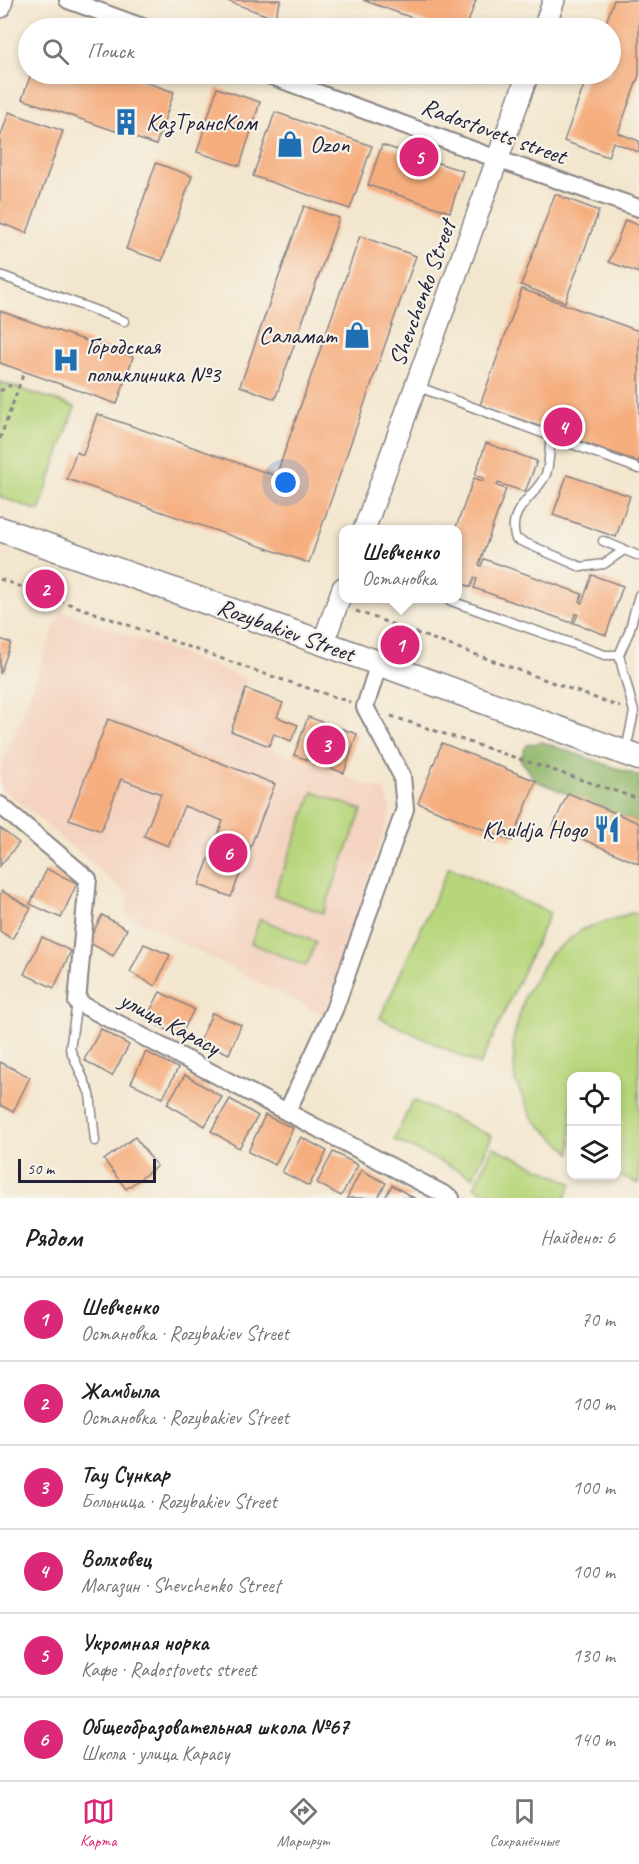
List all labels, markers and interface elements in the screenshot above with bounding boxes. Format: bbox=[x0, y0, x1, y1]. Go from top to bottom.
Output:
search box bbox=[18, 18, 621, 84]
icon: search bbox=[39, 35, 72, 68]
text: Поиск bbox=[87, 37, 133, 65]
street label: Radostovets street bbox=[418, 91, 572, 172]
building icon: КазТрансКом bbox=[111, 107, 141, 137]
place label: КазТрансКом bbox=[146, 107, 259, 138]
shop icon: Ozon bbox=[275, 129, 305, 159]
place label: Ozon bbox=[310, 129, 350, 159]
pin: 5 bbox=[400, 134, 438, 180]
street label: Shevchenko Street bbox=[382, 213, 463, 370]
place label: Саламат bbox=[259, 320, 338, 350]
shop icon: Саламат bbox=[342, 320, 372, 350]
place label: Городская поликлиника №3 bbox=[86, 331, 222, 389]
hospital icon: Городская поликлиника №3 bbox=[51, 345, 81, 375]
pin: 4 bbox=[544, 404, 582, 450]
your location bbox=[271, 468, 300, 497]
popup bbox=[339, 525, 462, 603]
text: Шевченко bbox=[362, 538, 439, 566]
pin: 2 bbox=[26, 566, 64, 612]
text: Остановка bbox=[362, 566, 437, 591]
street label: Rozybakiev Street bbox=[213, 591, 360, 669]
pin: 1 bbox=[380, 622, 420, 668]
pin: 3 bbox=[306, 722, 346, 768]
place label: Khuldja Hogo bbox=[482, 814, 589, 844]
restaurant icon: Khuldja Hogo bbox=[592, 814, 622, 844]
pin: 6 bbox=[208, 830, 248, 876]
street label: улица Карасу bbox=[113, 983, 227, 1063]
map controls bbox=[567, 1072, 621, 1180]
button: locate bbox=[567, 1072, 621, 1126]
button: layers bbox=[567, 1126, 621, 1180]
scale bar bbox=[18, 1156, 156, 1184]
text: 50 m bbox=[27, 1159, 54, 1179]
text: Рядом bbox=[24, 1221, 82, 1254]
text: Найдено: 6 bbox=[540, 1225, 615, 1250]
text: Шевченко bbox=[81, 1293, 159, 1321]
text: 1 bbox=[39, 1307, 48, 1332]
text: 70 m bbox=[581, 1307, 615, 1332]
text: Остановка · Rozybakiev Street bbox=[81, 1321, 289, 1346]
text: Жамбыла bbox=[81, 1377, 159, 1405]
text: 2 bbox=[39, 1391, 48, 1416]
text: 100 m bbox=[572, 1391, 615, 1416]
text: Остановка · Rozybakiev Street bbox=[81, 1405, 289, 1430]
text: Тау Сункар bbox=[81, 1461, 170, 1489]
text: 3 bbox=[39, 1475, 48, 1500]
text: 100 m bbox=[572, 1475, 615, 1500]
text: Больница · Rozybakiev Street bbox=[81, 1489, 277, 1514]
text: Волховец bbox=[81, 1545, 152, 1573]
text: 4 bbox=[39, 1559, 48, 1584]
text: 100 m bbox=[572, 1559, 615, 1584]
text: Магазин · Shevchenko Street bbox=[81, 1573, 280, 1598]
text: Укромная норка bbox=[81, 1629, 209, 1657]
text: 5 bbox=[39, 1643, 48, 1668]
text: 130 m bbox=[572, 1643, 615, 1668]
text: Кафе · Radostovets street bbox=[81, 1657, 256, 1682]
text: Общеобразовательная школа №67 bbox=[81, 1713, 349, 1741]
text: 6 bbox=[39, 1727, 48, 1752]
text: 140 m bbox=[572, 1727, 615, 1752]
text: Школа · улица Карасу bbox=[81, 1741, 229, 1766]
tab: Карта bbox=[80, 1795, 117, 1851]
tab: Маршрут bbox=[277, 1795, 329, 1851]
tab: Сохранённые bbox=[489, 1795, 559, 1851]

